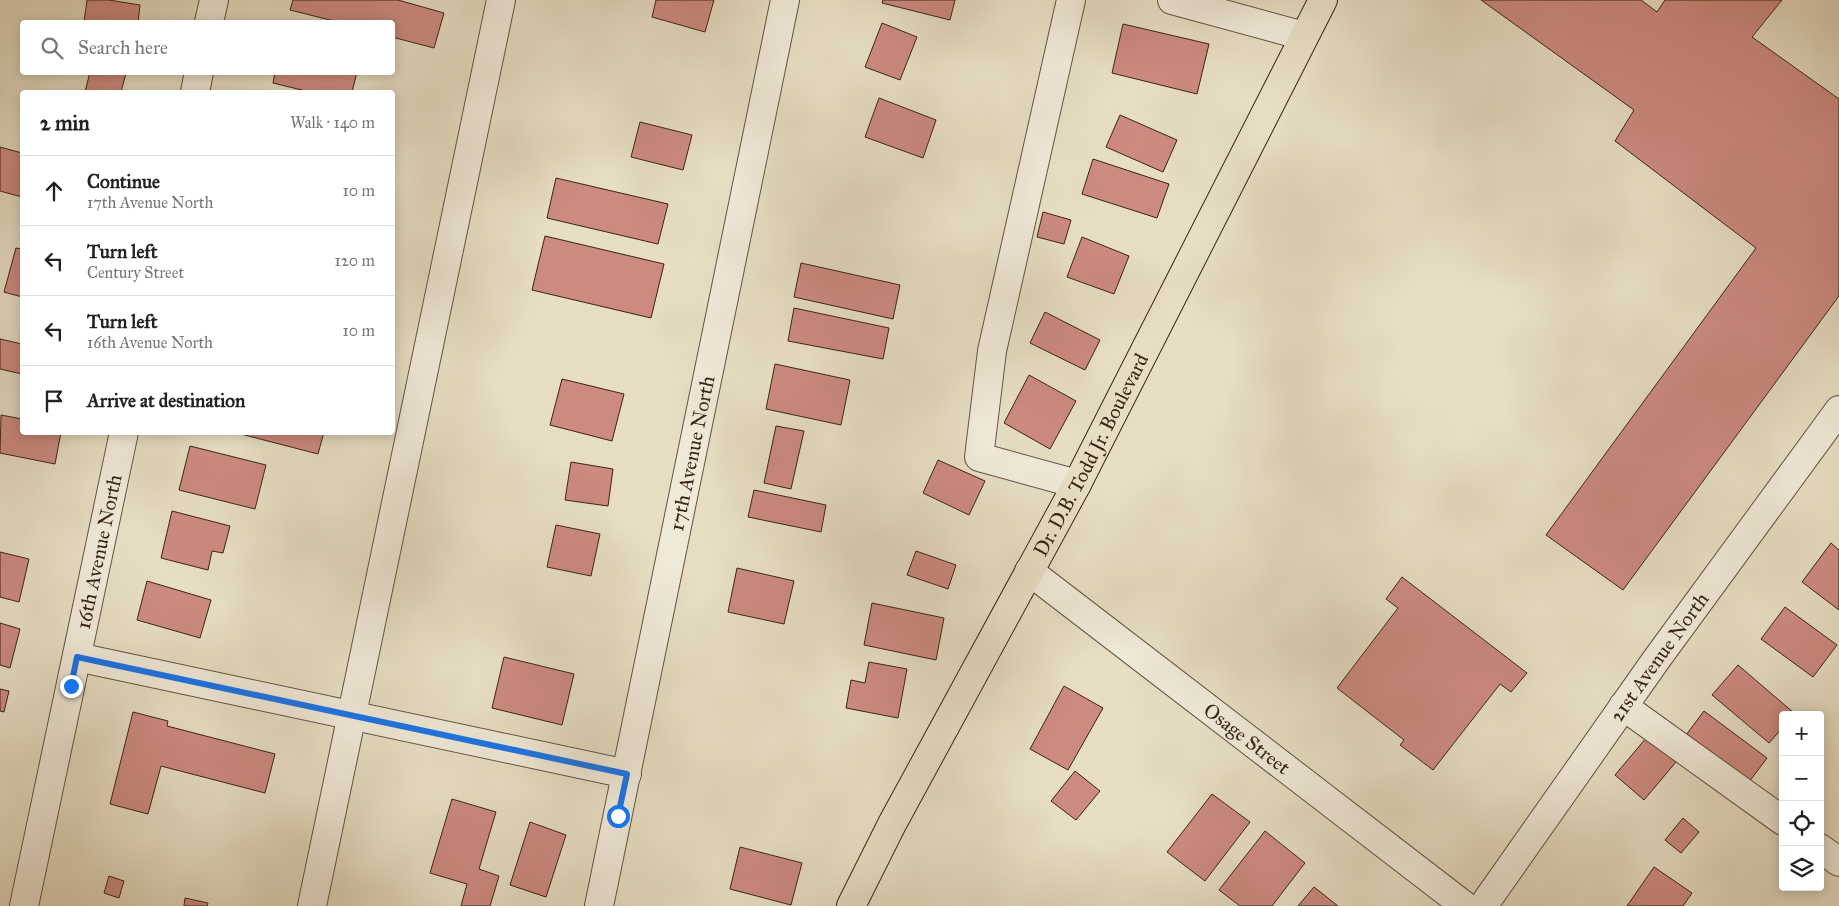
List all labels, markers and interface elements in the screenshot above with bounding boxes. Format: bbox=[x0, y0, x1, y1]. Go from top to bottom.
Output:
search box bbox=[20, 20, 395, 75]
icon: search bbox=[38, 34, 66, 62]
text: Search here bbox=[78, 36, 168, 59]
text: 2 min bbox=[40, 110, 90, 136]
text: Walk · 140 m bbox=[290, 113, 375, 132]
text: Continue bbox=[87, 170, 160, 193]
icon: ahead bbox=[40, 177, 68, 205]
text: 10 m bbox=[343, 181, 375, 200]
text: 17th Avenue North bbox=[87, 193, 213, 212]
text: Turn left bbox=[87, 240, 157, 263]
icon: left bbox=[40, 247, 68, 275]
text: 120 m bbox=[335, 251, 375, 270]
text: Century Street bbox=[87, 263, 184, 282]
text: Turn left bbox=[87, 310, 157, 333]
icon: left bbox=[40, 317, 68, 345]
text: 10 m bbox=[343, 321, 375, 340]
text: 16th Avenue North bbox=[87, 333, 213, 352]
street label: Dr. D.B. Todd Jr. Boulevard bbox=[1028, 349, 1153, 560]
street label: 17th Avenue North bbox=[664, 374, 720, 533]
icon: arrive bbox=[40, 387, 68, 415]
text: Arrive at destination bbox=[87, 389, 245, 412]
street label: 16th Avenue North bbox=[71, 472, 127, 631]
street label: 21st Avenue North bbox=[1605, 588, 1714, 726]
route end bbox=[60, 675, 83, 698]
street label: Osage Street bbox=[1199, 698, 1295, 779]
map controls bbox=[1779, 711, 1824, 891]
button: + bbox=[1779, 711, 1824, 756]
button: − bbox=[1779, 756, 1824, 801]
button: locate bbox=[1779, 801, 1824, 846]
route start bbox=[607, 805, 630, 828]
button: layers bbox=[1779, 846, 1824, 891]

